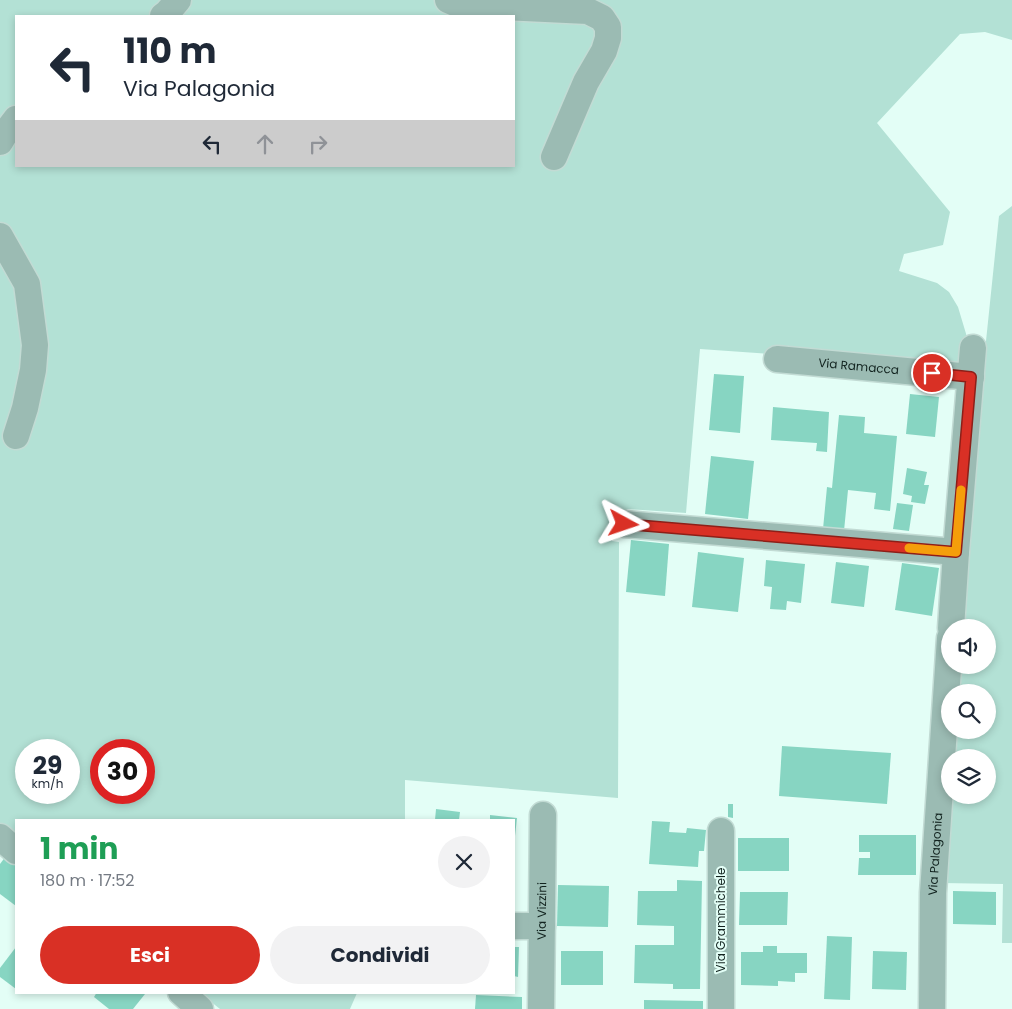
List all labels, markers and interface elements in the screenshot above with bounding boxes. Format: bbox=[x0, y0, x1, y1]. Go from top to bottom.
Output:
text: 110 m bbox=[123, 26, 217, 75]
icon: left bbox=[40, 35, 105, 100]
text: Via Palagonia bbox=[123, 73, 275, 104]
icon: left bbox=[198, 130, 226, 158]
icon: ahead bbox=[251, 130, 279, 158]
icon: right bbox=[304, 130, 332, 158]
pin bbox=[911, 352, 953, 394]
street label: Via Ramacca bbox=[818, 354, 900, 378]
icon: arrive bbox=[918, 359, 946, 387]
position arrow bbox=[597, 497, 649, 549]
map controls bbox=[941, 619, 996, 804]
button: sound bbox=[941, 619, 996, 674]
button: search bbox=[941, 684, 996, 739]
speed limit sign: 30 bbox=[90, 739, 155, 804]
text: 29 bbox=[33, 748, 62, 783]
button: layers bbox=[941, 749, 996, 804]
text: km/h bbox=[32, 775, 63, 792]
street label: Via Palagonia bbox=[924, 812, 946, 896]
text: 1 min bbox=[40, 827, 118, 870]
button: close bbox=[438, 836, 490, 888]
street label: Via Grammichele bbox=[712, 868, 729, 972]
text: 180 m · 17:52 bbox=[40, 869, 134, 892]
street label: Via Vizzini bbox=[533, 882, 550, 940]
button: Esci bbox=[40, 926, 260, 984]
button: Condividi bbox=[270, 926, 490, 984]

